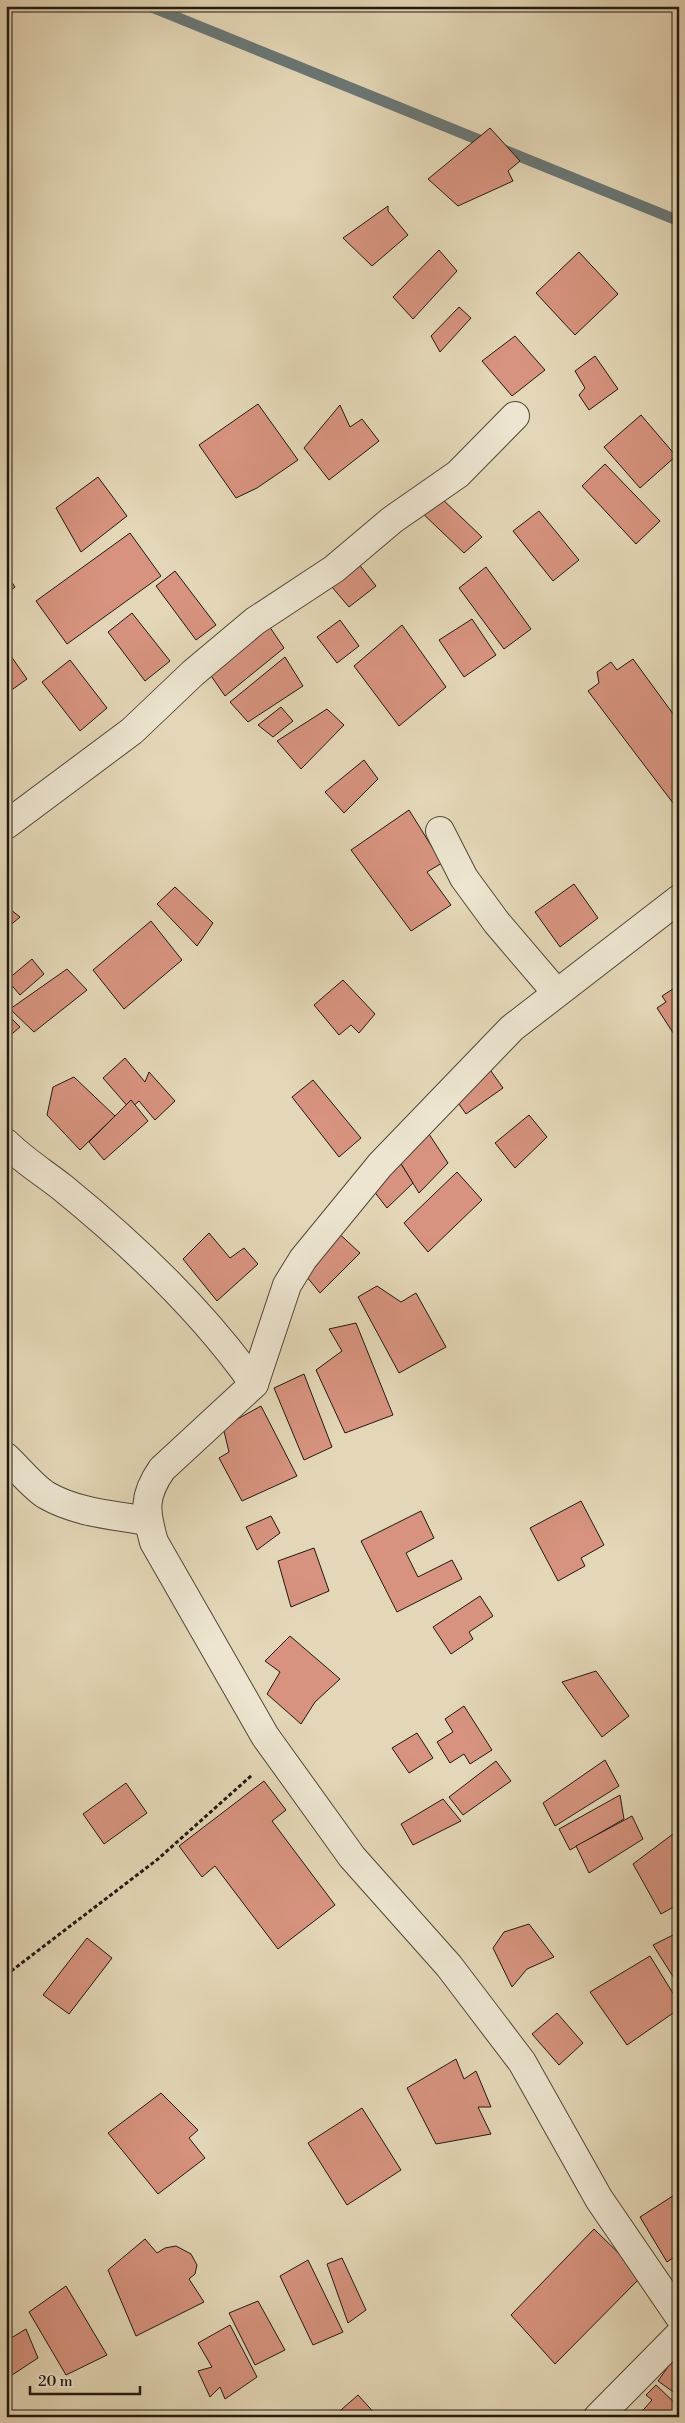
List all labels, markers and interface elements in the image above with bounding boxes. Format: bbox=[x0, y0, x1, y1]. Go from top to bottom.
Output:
scale bar bbox=[30, 2363, 140, 2395]
text: 20 m bbox=[38, 2372, 73, 2391]

